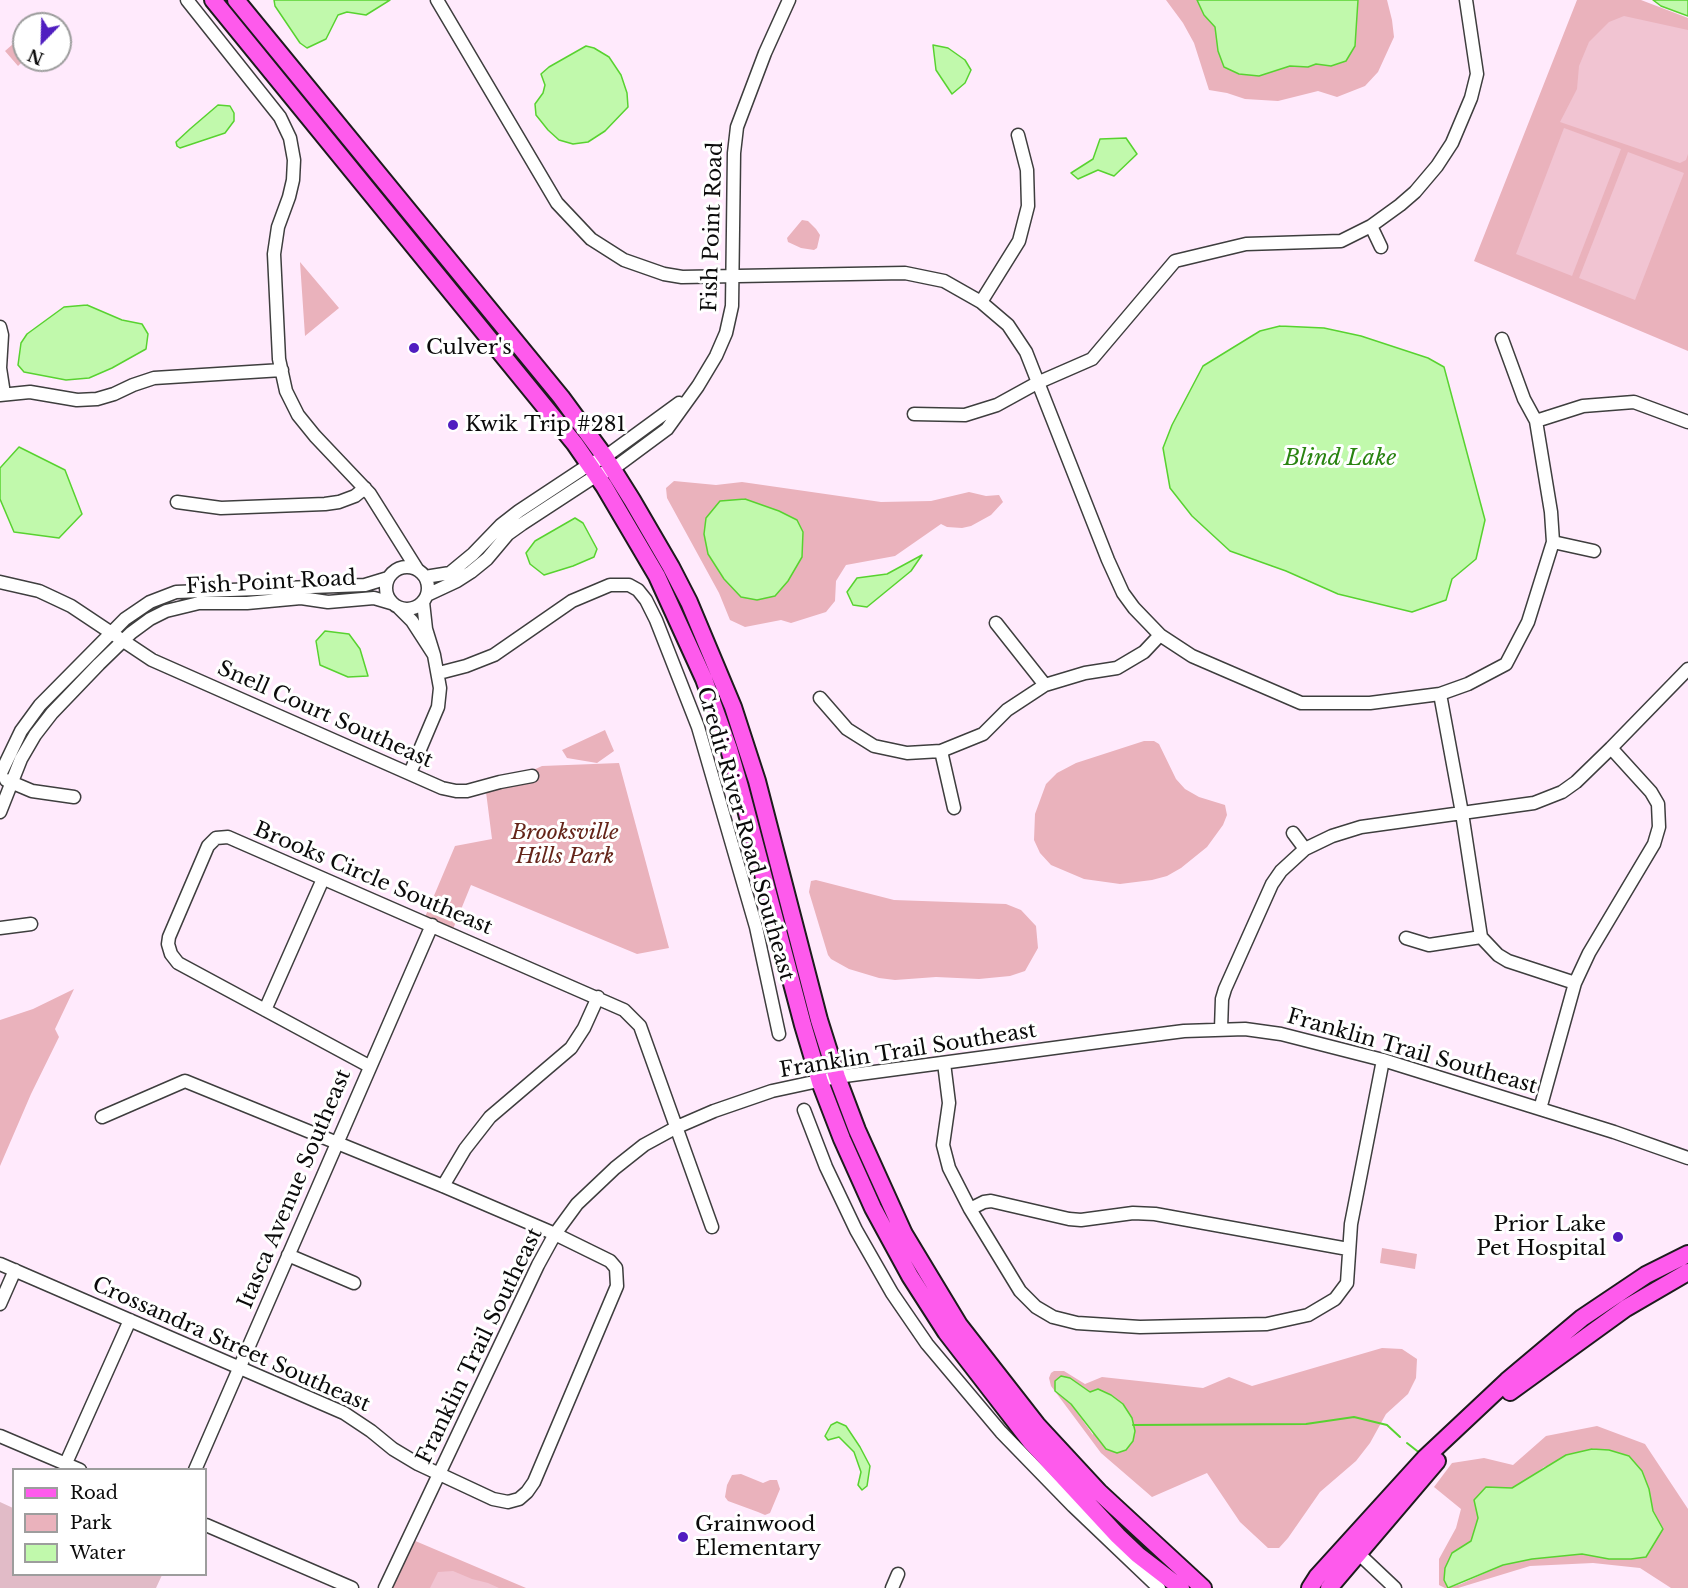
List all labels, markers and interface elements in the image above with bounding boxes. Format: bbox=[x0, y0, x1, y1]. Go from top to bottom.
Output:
north arrow bbox=[12, 12, 72, 72]
text: N bbox=[25, 45, 47, 69]
street label: Fish Point Road bbox=[697, 141, 729, 313]
place label: Culver's bbox=[426, 335, 512, 361]
marker: Culver's bbox=[407, 341, 421, 355]
place label: Kwik Trip #281 bbox=[465, 412, 626, 438]
marker: Kwik Trip #281 bbox=[446, 418, 460, 432]
water label: Blind Lake bbox=[1284, 446, 1396, 472]
street label: Fish Point Road bbox=[185, 566, 357, 600]
street label: Snell Court Southeast bbox=[213, 656, 437, 774]
street label: Credit River Road Southeast bbox=[691, 684, 799, 984]
street label: Brooks Circle Southeast bbox=[250, 817, 496, 941]
park label: Brooksville Hills Park bbox=[511, 820, 619, 870]
street label: Franklin Trail Southeast bbox=[1284, 1004, 1540, 1100]
street label: Franklin Trail Southeast bbox=[778, 1018, 1038, 1084]
street label: Itasca Avenue Southeast bbox=[233, 1066, 357, 1312]
place label: Prior Lake Pet Hospital bbox=[1476, 1212, 1606, 1262]
street label: Franklin Trail Southeast bbox=[412, 1224, 548, 1468]
marker: Prior Lake Pet Hospital bbox=[1611, 1230, 1625, 1244]
street label: Crossandra Street Southeast bbox=[88, 1272, 374, 1418]
legend bbox=[12, 1468, 207, 1576]
text: Road bbox=[70, 1482, 118, 1504]
text: Park bbox=[70, 1512, 112, 1534]
place label: Grainwood Elementary bbox=[695, 1512, 821, 1562]
marker: Grainwood Elementary bbox=[676, 1530, 690, 1544]
text: Water bbox=[70, 1542, 125, 1564]

